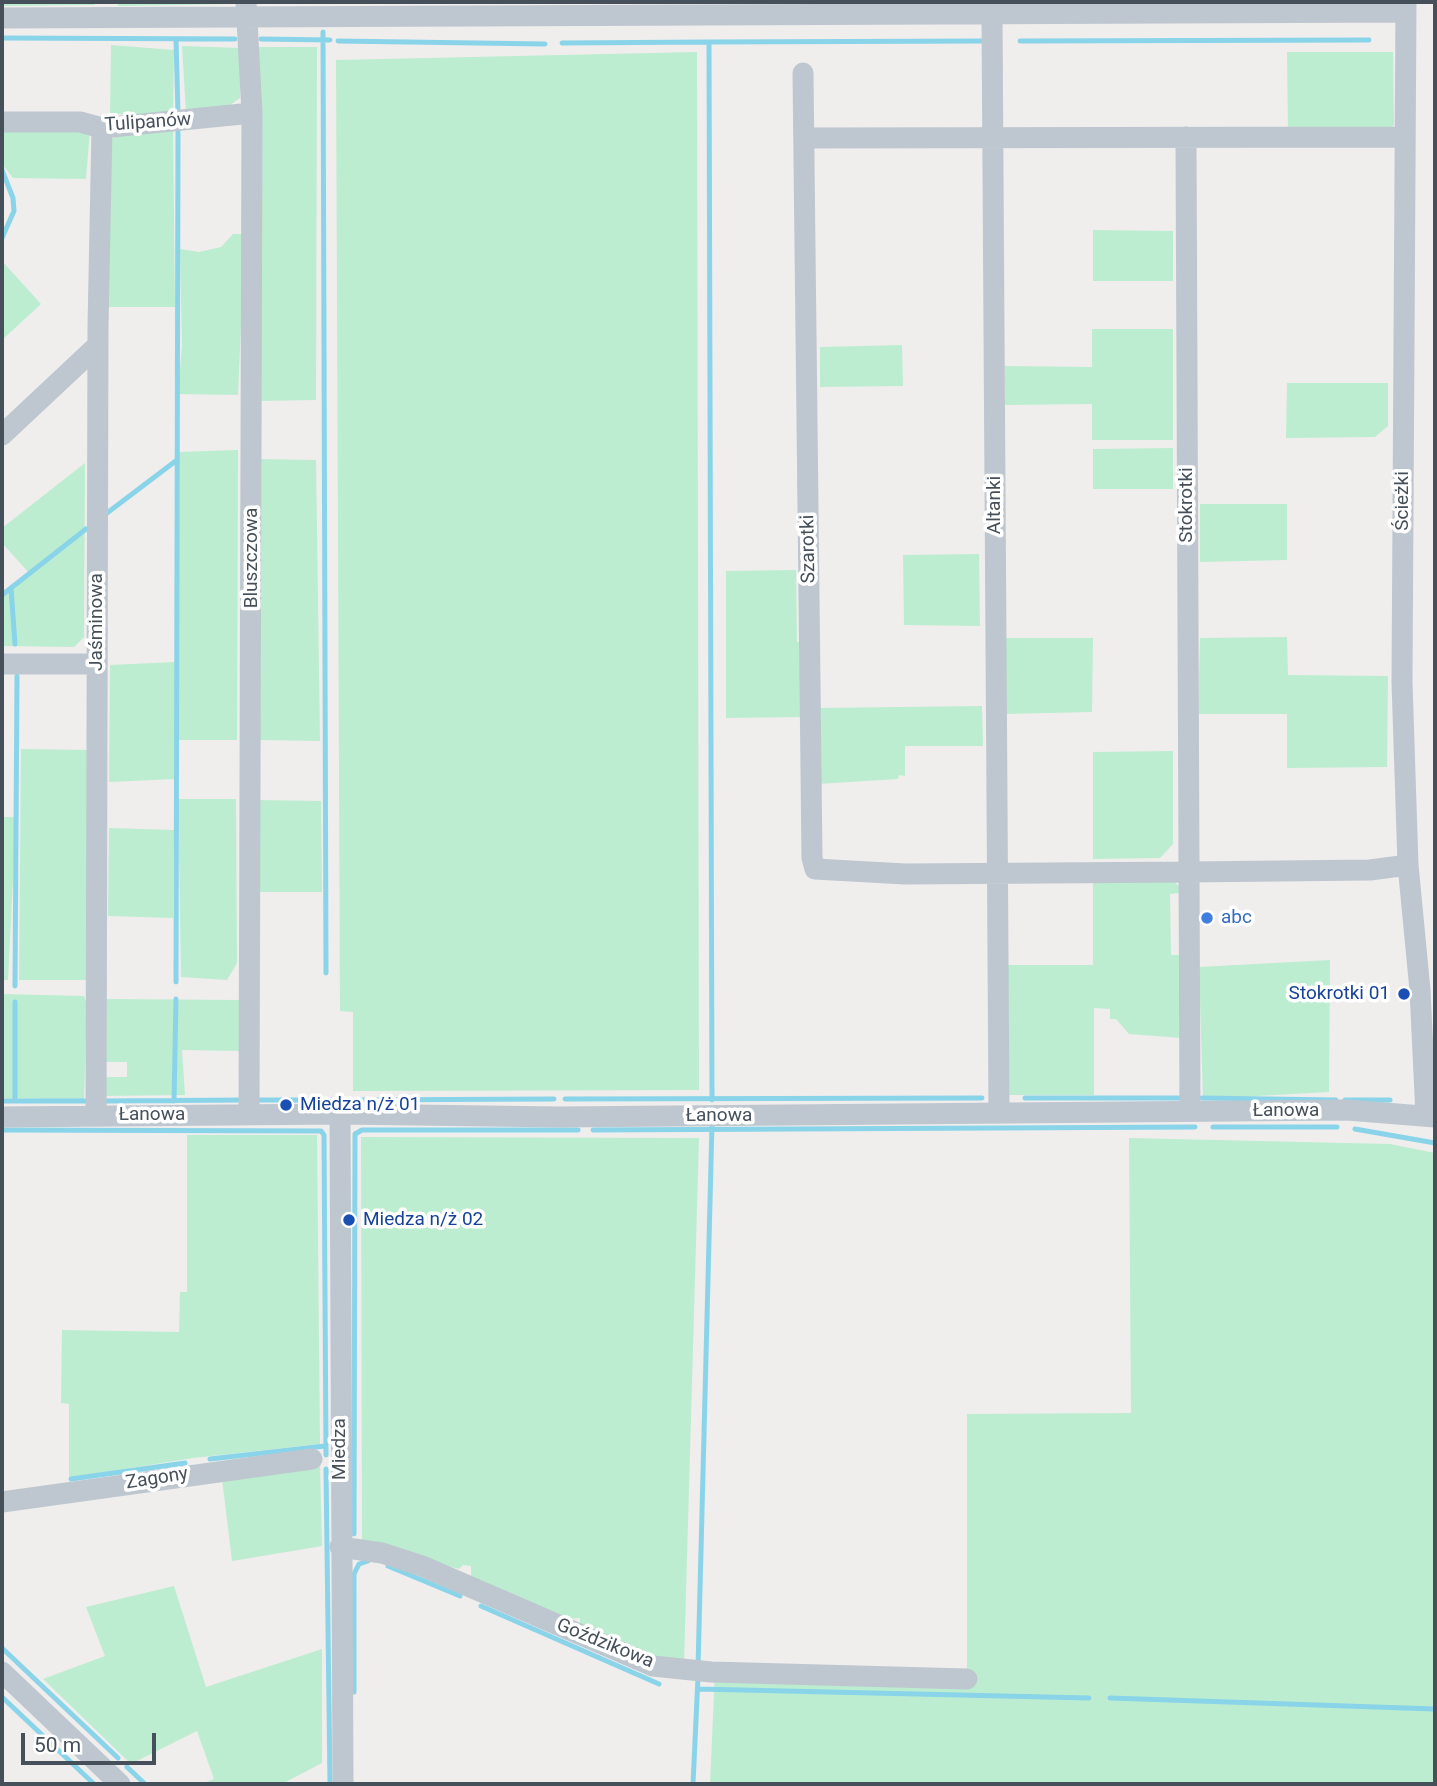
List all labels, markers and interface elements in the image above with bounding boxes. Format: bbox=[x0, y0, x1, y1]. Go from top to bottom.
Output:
street label: Tulipanów bbox=[104, 109, 192, 137]
street label: Stokrotki bbox=[1176, 467, 1198, 543]
street label: Ścieżki bbox=[1392, 471, 1414, 531]
street label: Altanki bbox=[984, 476, 1006, 534]
street label: Bluszczowa bbox=[241, 508, 263, 608]
street label: Szarotki bbox=[797, 515, 821, 583]
street label: Jaśminowa bbox=[86, 573, 108, 671]
place label: abc bbox=[1221, 907, 1252, 929]
marker: abc bbox=[1199, 910, 1215, 926]
place label: Stokrotki 01 bbox=[1289, 983, 1390, 1005]
marker: Stokrotki 01 bbox=[1396, 986, 1412, 1002]
place label: Miedza n/ż 01 bbox=[300, 1094, 420, 1116]
marker: Miedza n/ż 01 bbox=[278, 1097, 294, 1113]
street label: Łanowa bbox=[1253, 1100, 1319, 1122]
street label: Łanowa bbox=[119, 1104, 185, 1126]
street label: Łanowa bbox=[686, 1105, 752, 1127]
place label: Miedza n/ż 02 bbox=[363, 1209, 483, 1231]
marker: Miedza n/ż 02 bbox=[341, 1212, 357, 1228]
street label: Miedza bbox=[329, 1418, 351, 1480]
street label: Zagony bbox=[124, 1463, 190, 1495]
street label: Goździkowa bbox=[553, 1614, 657, 1674]
scale bar bbox=[24, 1720, 159, 1764]
text: 50 m bbox=[34, 1733, 81, 1757]

